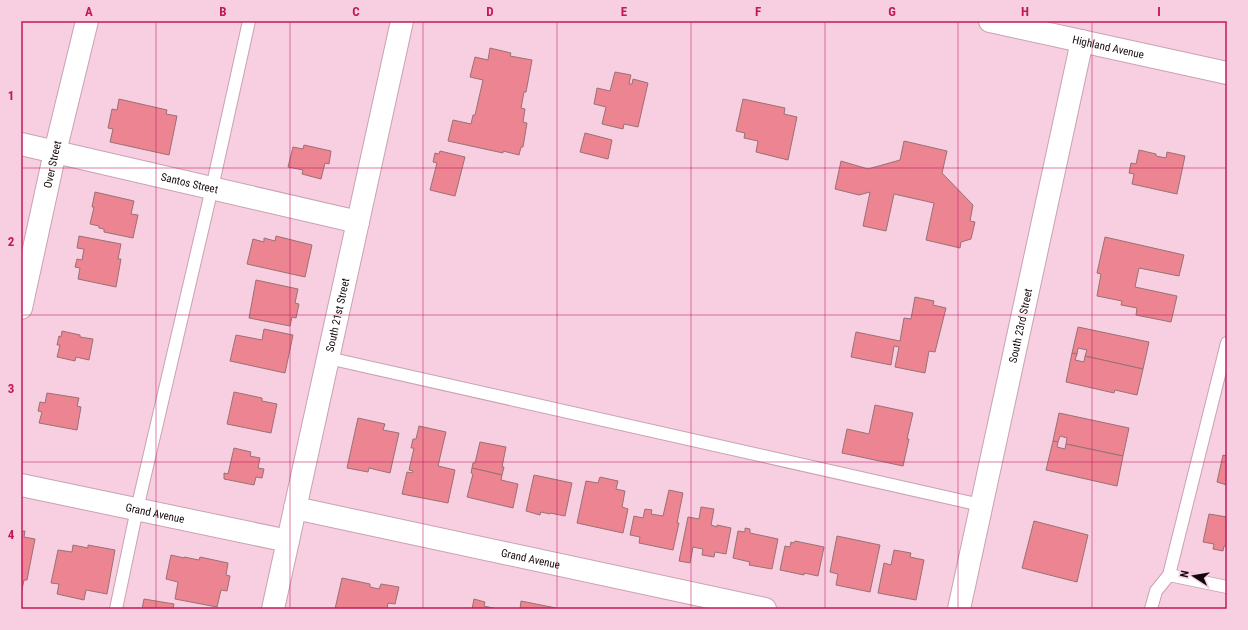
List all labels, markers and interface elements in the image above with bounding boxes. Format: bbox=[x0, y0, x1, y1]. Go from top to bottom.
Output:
text: A bbox=[85, 4, 93, 19]
text: B bbox=[219, 4, 227, 19]
text: C bbox=[352, 4, 360, 19]
text: D bbox=[486, 4, 494, 19]
text: E bbox=[621, 4, 628, 19]
text: F bbox=[755, 4, 761, 19]
text: G bbox=[888, 4, 896, 19]
text: H bbox=[1021, 4, 1029, 19]
text: I bbox=[1157, 4, 1161, 19]
street label: Highland Avenue bbox=[1071, 33, 1145, 61]
text: 1 bbox=[8, 88, 14, 103]
street label: Over Street bbox=[41, 139, 64, 189]
street label: Santos Street bbox=[160, 170, 219, 196]
text: 2 bbox=[8, 234, 15, 249]
street label: South 21st Street bbox=[323, 277, 352, 353]
street label: South 23rd Street bbox=[1006, 287, 1035, 364]
text: 3 bbox=[8, 381, 14, 396]
street label: Grand Avenue bbox=[124, 501, 186, 526]
text: 4 bbox=[8, 527, 15, 542]
street label: Grand Avenue bbox=[500, 546, 561, 571]
north arrow bbox=[1174, 556, 1214, 596]
text: N bbox=[1178, 569, 1192, 579]

